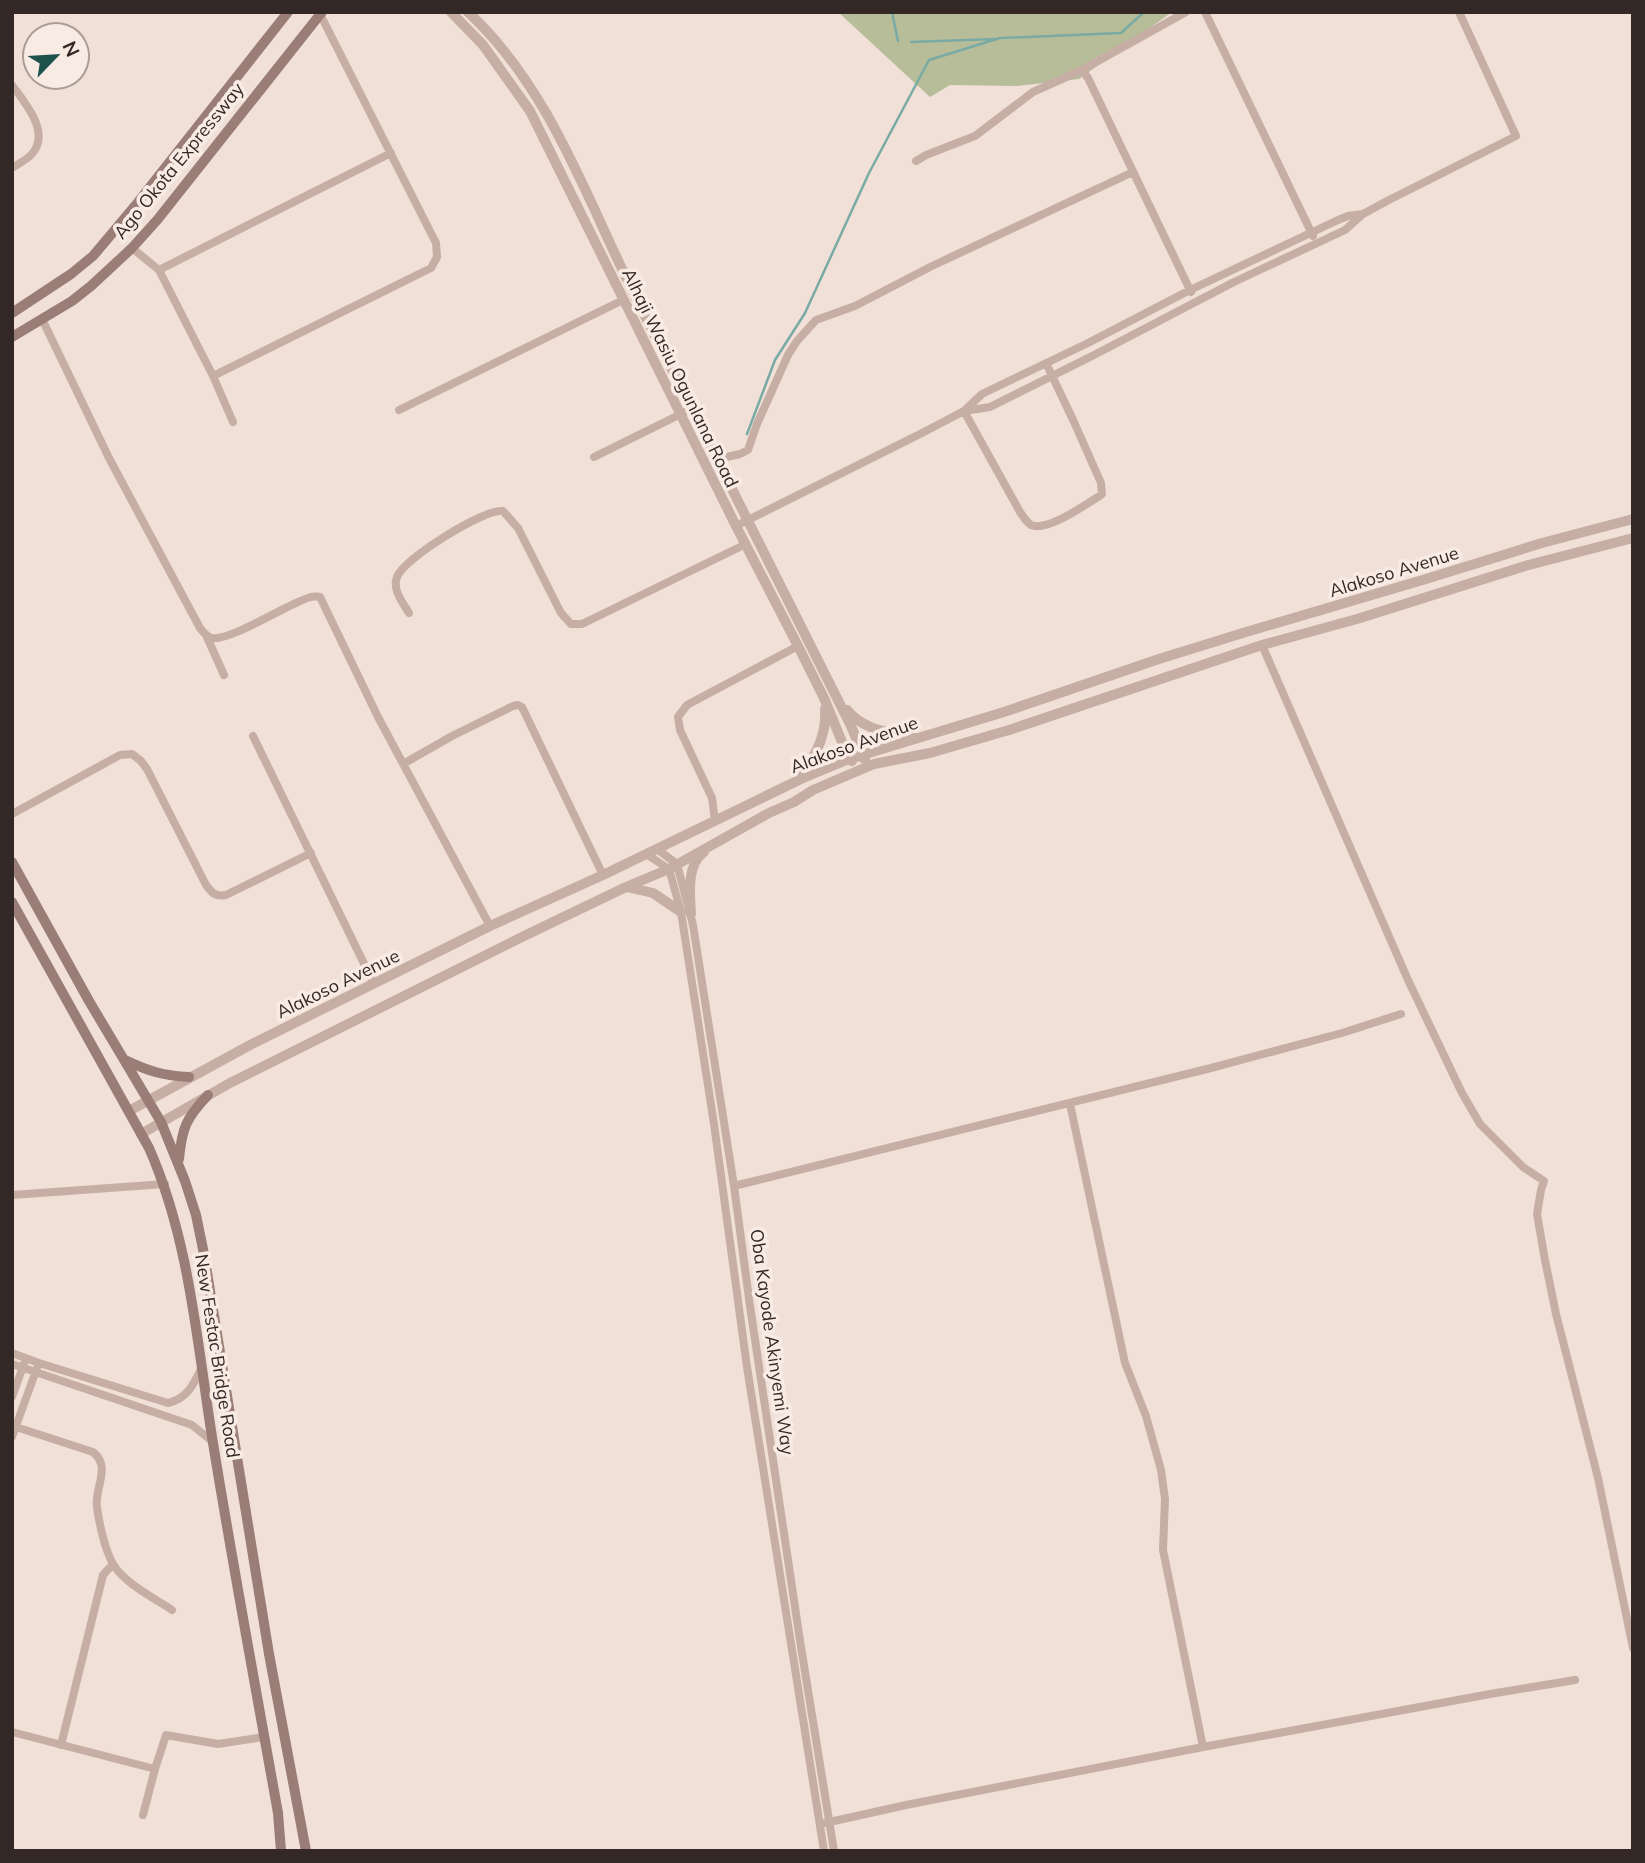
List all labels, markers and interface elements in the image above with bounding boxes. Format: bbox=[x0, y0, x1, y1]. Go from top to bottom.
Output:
north arrow bbox=[21, 21, 91, 91]
text: N bbox=[57, 37, 85, 60]
street label: Ago Okota Expressway bbox=[108, 78, 249, 244]
street label: Alhaji Wasiu Ogunlana Road bbox=[617, 264, 744, 491]
street label: Alakoso Avenue bbox=[1326, 541, 1461, 602]
street label: Alakoso Avenue bbox=[787, 711, 921, 778]
street label: Alakoso Avenue bbox=[272, 944, 403, 1023]
street label: Oba Kayode Akinyemi Way bbox=[745, 1228, 800, 1457]
street label: New Festac Bridge Road bbox=[190, 1252, 245, 1459]

